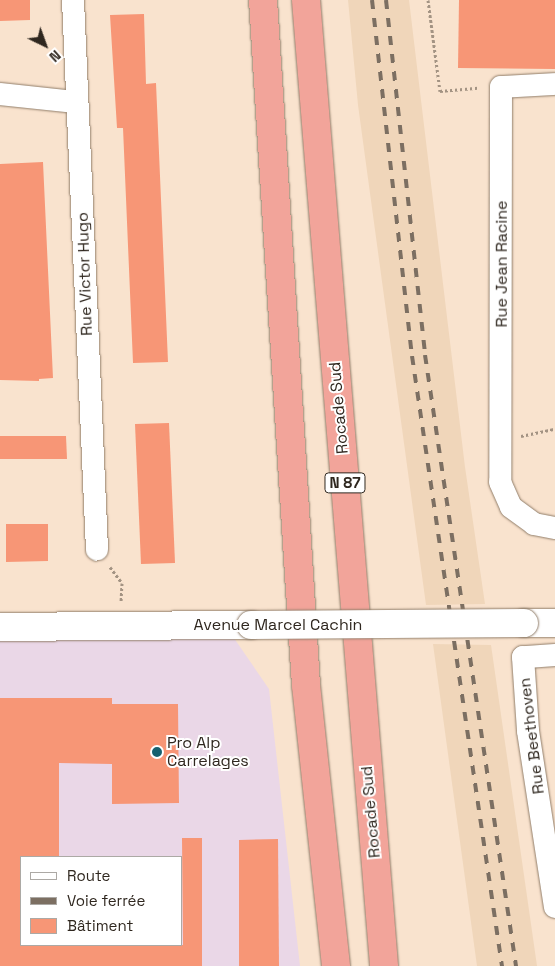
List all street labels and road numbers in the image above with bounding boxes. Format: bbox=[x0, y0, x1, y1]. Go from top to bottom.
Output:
street label: Rue Jean Racine bbox=[492, 201, 512, 327]
street label: Rue Victor Hugo bbox=[73, 212, 97, 336]
street label: Rocade Sud bbox=[325, 361, 353, 455]
road number: N 87 bbox=[324, 470, 366, 496]
street label: Avenue Marcel Cachin bbox=[194, 615, 362, 635]
street label: Rue Beethoven bbox=[515, 677, 549, 795]
street label: Rocade Sud bbox=[357, 765, 385, 859]

